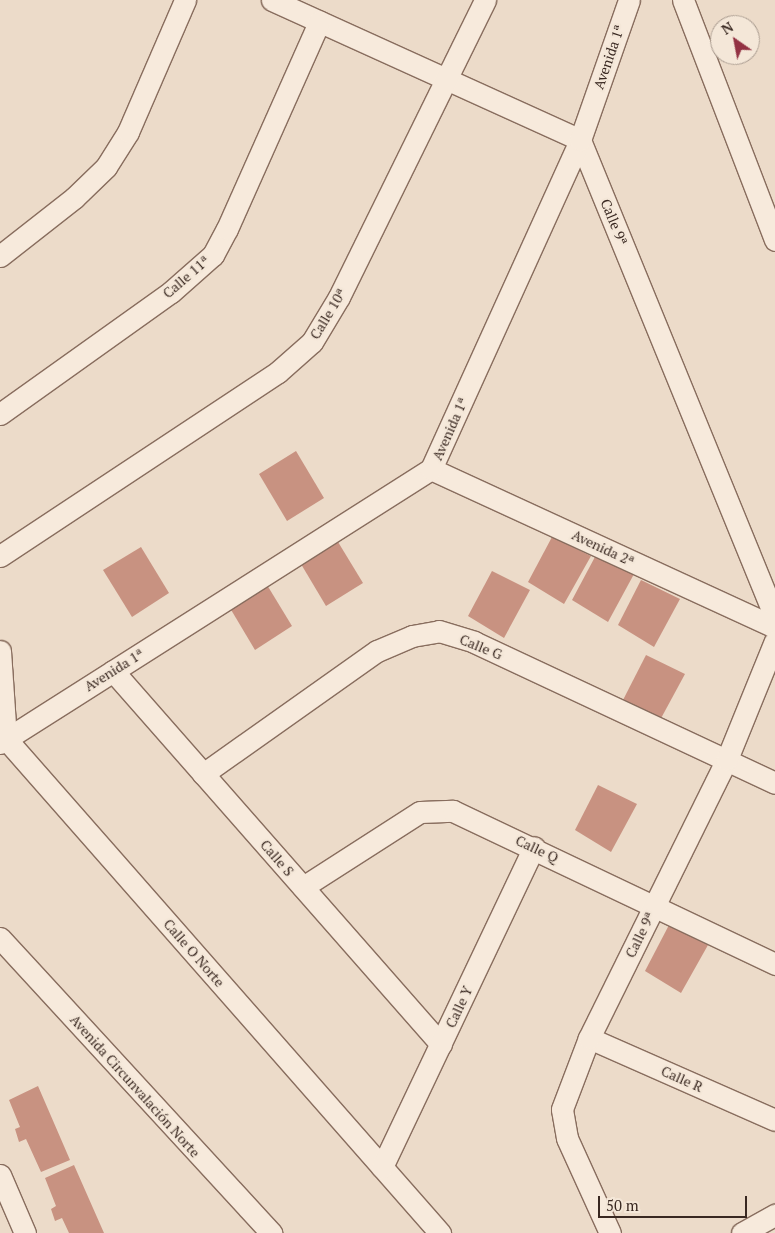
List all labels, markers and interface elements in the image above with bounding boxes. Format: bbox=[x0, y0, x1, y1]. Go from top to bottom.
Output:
north arrow bbox=[710, 15, 760, 65]
text: N bbox=[717, 17, 737, 39]
street label: Avenida 1ª bbox=[590, 23, 628, 91]
street label: Calle 9ª bbox=[597, 196, 631, 248]
street label: Calle 11ª bbox=[159, 252, 213, 302]
street label: Calle 10ª bbox=[306, 286, 350, 342]
street label: Avenida 1ª bbox=[429, 395, 471, 463]
street label: Avenida 2ª bbox=[569, 526, 637, 570]
street label: Calle G bbox=[457, 631, 505, 663]
street label: Avenida 1ª bbox=[81, 645, 147, 695]
street label: Calle Q bbox=[513, 832, 561, 866]
street label: Calle S bbox=[257, 836, 297, 880]
street label: Calle 9ª bbox=[622, 910, 658, 960]
street label: Calle O Norte bbox=[160, 916, 228, 990]
street label: Calle Y bbox=[442, 984, 476, 1030]
street label: Avenida Circunvalación Norte bbox=[67, 1011, 203, 1161]
street label: Calle R bbox=[659, 1062, 705, 1096]
scale bar bbox=[600, 1186, 749, 1218]
text: 50 m bbox=[606, 1195, 639, 1215]

